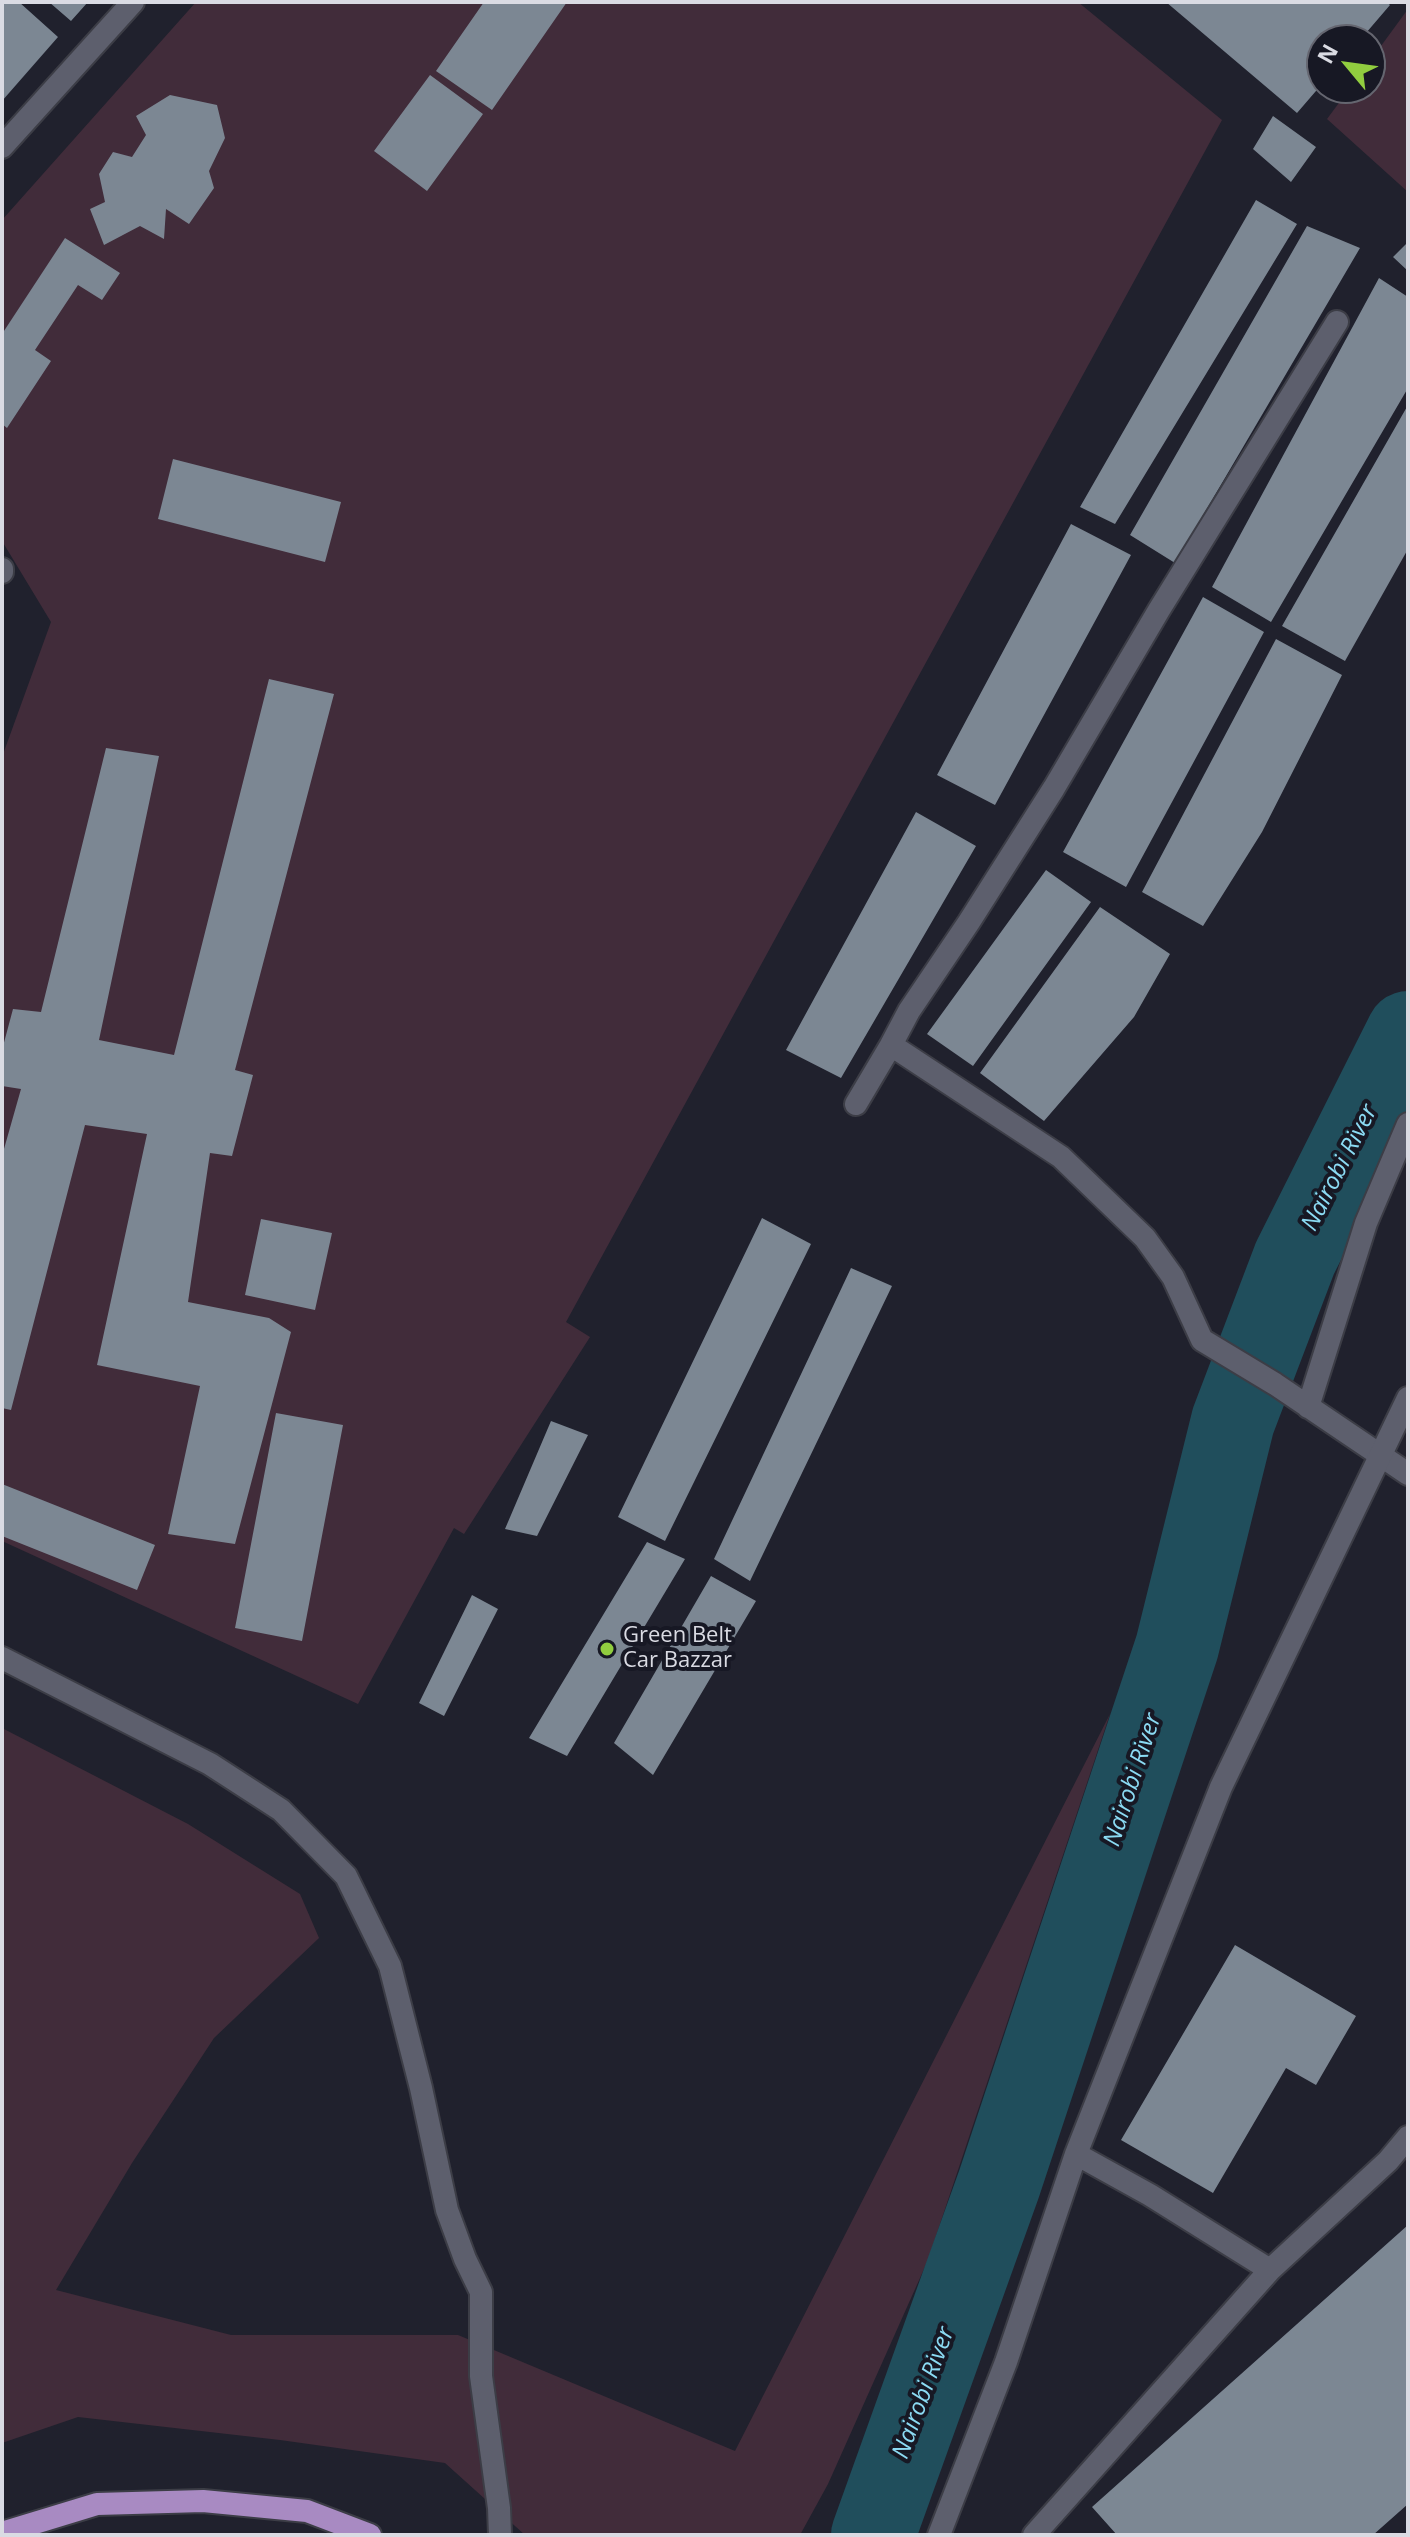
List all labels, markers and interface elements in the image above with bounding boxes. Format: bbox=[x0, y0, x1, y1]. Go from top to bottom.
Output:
north arrow bbox=[1306, 24, 1386, 104]
text: N bbox=[1309, 38, 1344, 68]
water label: Nairobi River bbox=[1296, 1100, 1384, 1236]
place label: Green Belt Car Bazzar bbox=[623, 1623, 732, 1674]
marker: Green Belt Car Bazzar bbox=[598, 1640, 616, 1658]
water label: Nairobi River bbox=[1098, 1710, 1168, 1850]
water label: Nairobi River bbox=[887, 2323, 961, 2463]

